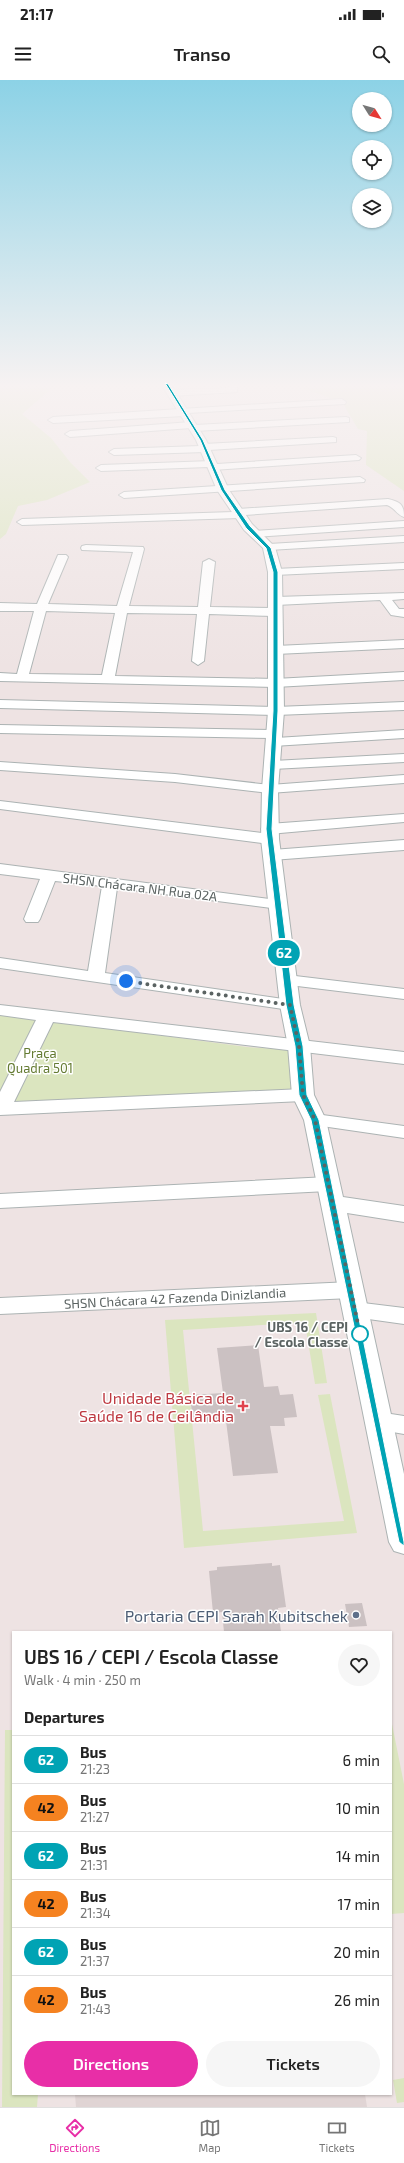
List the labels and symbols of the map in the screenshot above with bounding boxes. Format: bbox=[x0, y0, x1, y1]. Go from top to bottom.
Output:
north arrow bbox=[352, 92, 392, 132]
street label: SHSN Chácara NH Rua 02A bbox=[62, 870, 218, 904]
line badge: 62 bbox=[266, 940, 302, 966]
your location bbox=[116, 971, 136, 991]
park label: Praça Quadra 501 bbox=[7, 1045, 73, 1076]
street label: SHSN Chácara 42 Fazenda Dinizlandia bbox=[63, 1284, 287, 1312]
place label: UBS 16 / CEPI / Escola Classe bbox=[254, 1319, 348, 1350]
marker: UBS 16 / CEPI / Escola Classe bbox=[351, 1325, 369, 1343]
place label: Unidade Básica de Saúde 16 de Ceilândia bbox=[79, 1388, 234, 1425]
marker: Unidade Básica de Saúde 16 de Ceilândia bbox=[237, 1400, 249, 1412]
place label: Portaria CEPI Sarah Kubitschek bbox=[125, 1606, 348, 1625]
marker: Portaria CEPI Sarah Kubitschek bbox=[351, 1610, 361, 1620]

